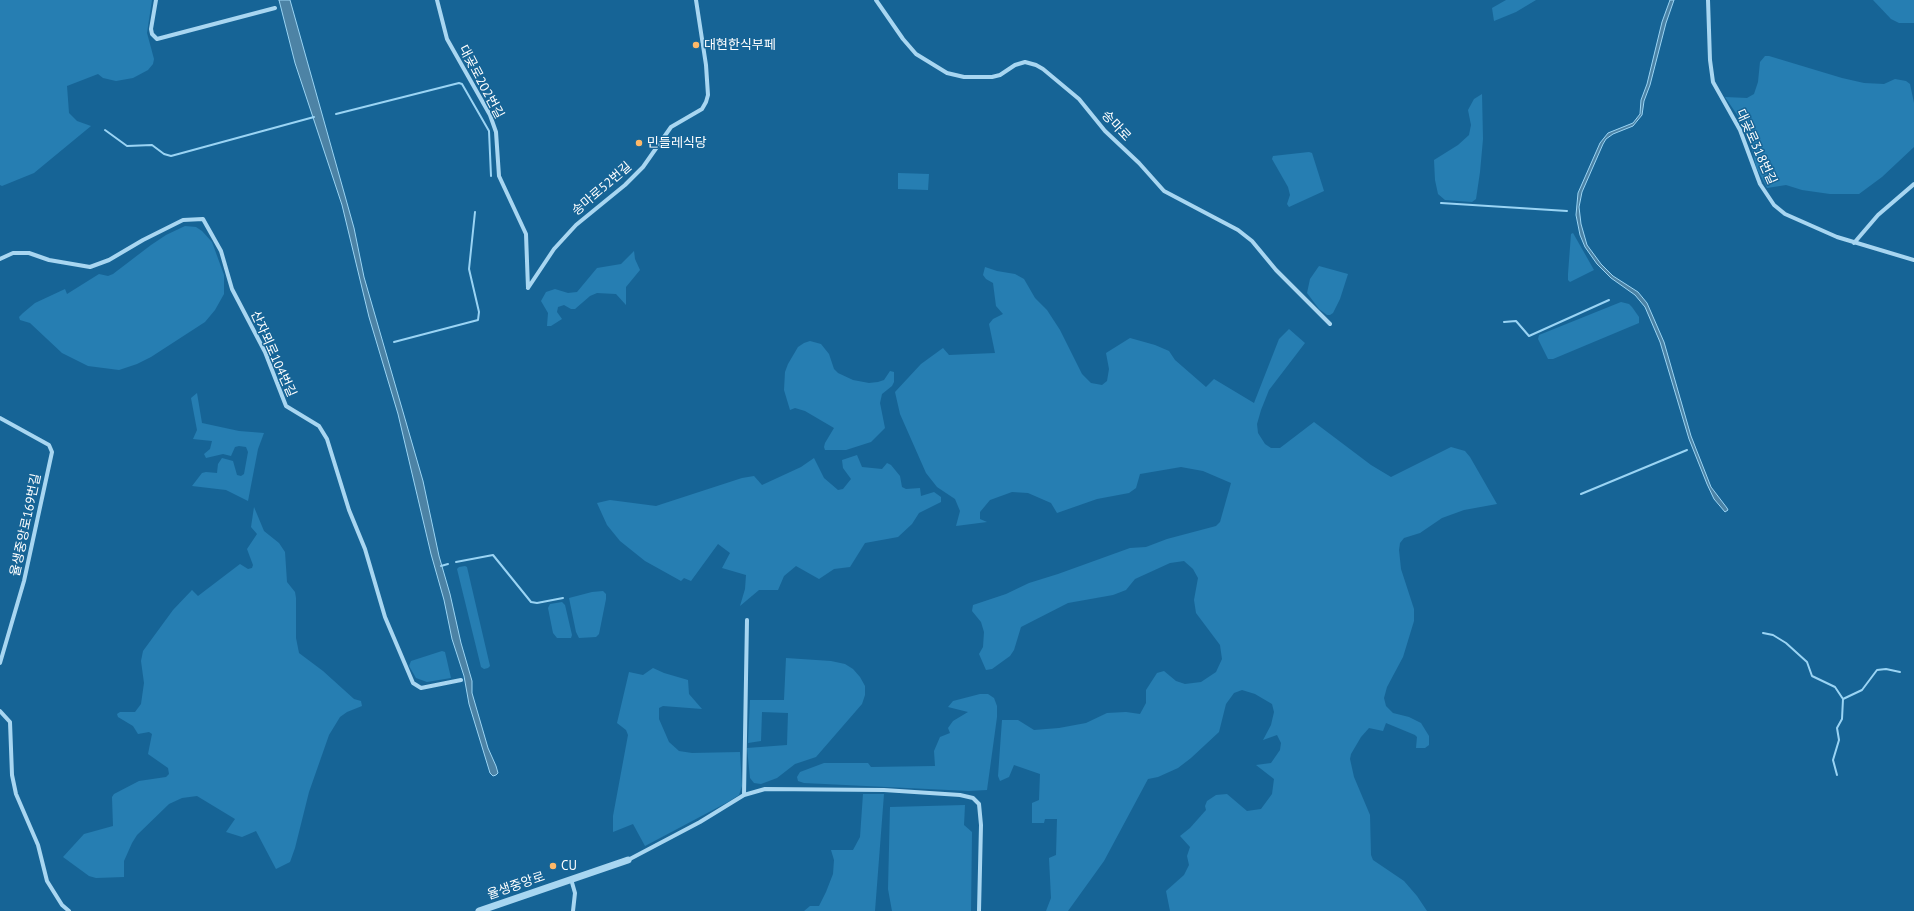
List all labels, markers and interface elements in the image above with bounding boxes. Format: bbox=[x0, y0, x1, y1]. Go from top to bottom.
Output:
place label: 대현한식부페 bbox=[704, 37, 776, 53]
marker: 대현한식부페 bbox=[691, 40, 701, 50]
street label: 대곶로202번길 bbox=[455, 43, 507, 121]
street label: 대곶로318번길 bbox=[1732, 107, 1780, 187]
street label: 송마로 bbox=[1098, 108, 1134, 144]
place label: 민들레식당 bbox=[647, 135, 707, 151]
marker: 민들레식당 bbox=[634, 138, 644, 148]
street label: 송마로52번길 bbox=[569, 159, 635, 219]
street label: 산자뫼로104번길 bbox=[247, 308, 299, 400]
street label: 율생중앙로169번길 bbox=[7, 472, 45, 578]
place label: CU bbox=[561, 858, 577, 874]
marker: CU bbox=[548, 861, 558, 871]
street label: 율생중앙로 bbox=[485, 869, 547, 903]

